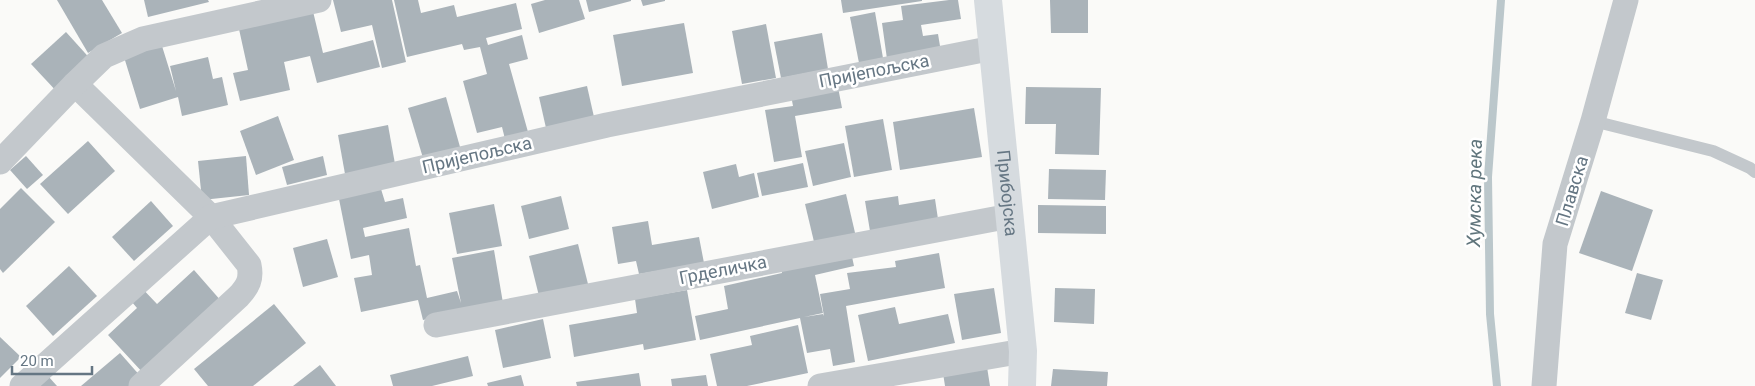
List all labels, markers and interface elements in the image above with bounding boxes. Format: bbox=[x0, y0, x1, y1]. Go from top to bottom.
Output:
street label: Пријепољска bbox=[817, 50, 931, 91]
street label: Пријепољска bbox=[420, 132, 534, 177]
water label: Хумска река bbox=[1462, 139, 1487, 248]
street label: Прибојска bbox=[993, 149, 1023, 237]
street label: Плавска bbox=[1551, 153, 1592, 228]
street label: Грделичка bbox=[677, 251, 768, 288]
scale bar bbox=[12, 344, 92, 376]
text: 20 m bbox=[20, 352, 54, 370]

